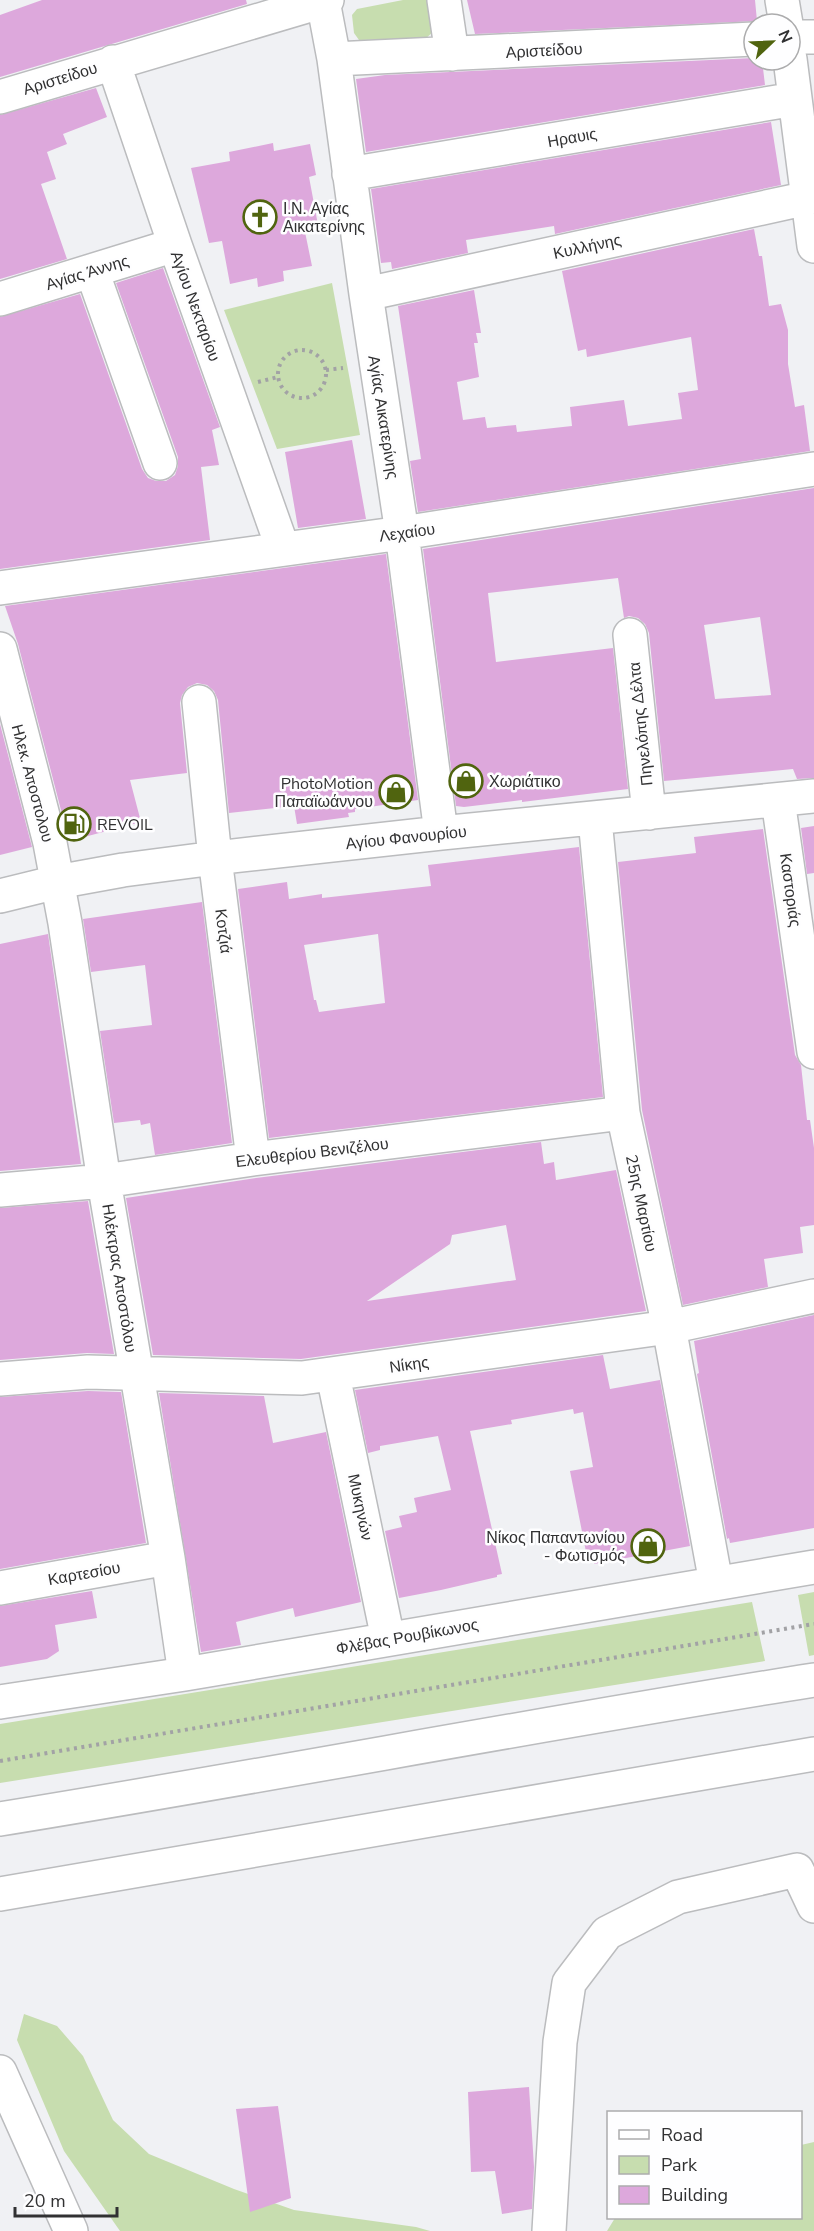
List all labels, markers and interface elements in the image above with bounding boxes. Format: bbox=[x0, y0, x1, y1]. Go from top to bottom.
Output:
north arrow bbox=[742, 12, 802, 72]
text: N bbox=[772, 27, 797, 46]
street label: Αριστείδου bbox=[505, 38, 583, 64]
street label: Αριστείδου bbox=[20, 57, 100, 101]
street label: Ηραυις bbox=[546, 123, 599, 153]
place label: Ι.Ν. Αγίας Αικατερίνης bbox=[283, 198, 365, 238]
church icon: Ι.Ν. Αγίας Αικατερίνης bbox=[242, 199, 278, 235]
street label: Κυλλήνης bbox=[551, 229, 623, 265]
street label: Αγίου Νεκταρίου bbox=[165, 248, 225, 365]
street label: Αγίας Άννης bbox=[43, 250, 132, 296]
street label: Αγίας Αικατερίνης bbox=[362, 354, 404, 481]
street label: Λεχαίου bbox=[378, 518, 437, 548]
street label: Πηνελόπης Δέλτα bbox=[624, 661, 658, 787]
street label: Ηλεκ. Αποστολου bbox=[6, 722, 58, 845]
shop icon: Χωριάτικο bbox=[448, 763, 484, 799]
place label: Χωριάτικο bbox=[489, 771, 561, 793]
place label: PhotoMotion Παπαϊωάννου bbox=[275, 773, 373, 813]
shop icon: PhotoMotion Παπαϊωάννου bbox=[378, 774, 414, 810]
fuel station icon: REVOIL bbox=[56, 806, 92, 842]
place label: REVOIL bbox=[97, 814, 153, 836]
street label: Αγίου Φανουρίου bbox=[344, 821, 468, 855]
street label: Καστοριάς bbox=[774, 852, 806, 929]
street label: Κοτζιά bbox=[209, 908, 237, 955]
street label: Ελευθερίου Βενιζέλου bbox=[234, 1133, 390, 1173]
street label: 25ης Μαρτίου bbox=[620, 1153, 662, 1254]
street label: Ηλέκτρας Αποστόλου bbox=[96, 1202, 142, 1354]
street label: Νίκης bbox=[388, 1351, 431, 1379]
street label: Μυκηνών bbox=[342, 1472, 378, 1542]
place label: Νίκος Παπαντωνίου - Φωτισμός bbox=[486, 1527, 625, 1567]
shop icon: Νίκος Παπαντωνίου - Φωτισμός bbox=[630, 1528, 666, 1564]
street label: Καρτεσίου bbox=[46, 1557, 122, 1591]
street label: Φλέβας Ρουβίκωνος bbox=[334, 1614, 480, 1660]
legend bbox=[607, 2111, 802, 2219]
text: Road bbox=[661, 2123, 703, 2147]
text: Park bbox=[661, 2153, 698, 2177]
scale bar bbox=[15, 2180, 117, 2218]
text: Building bbox=[661, 2183, 728, 2207]
text: 20 m bbox=[24, 2189, 66, 2213]

